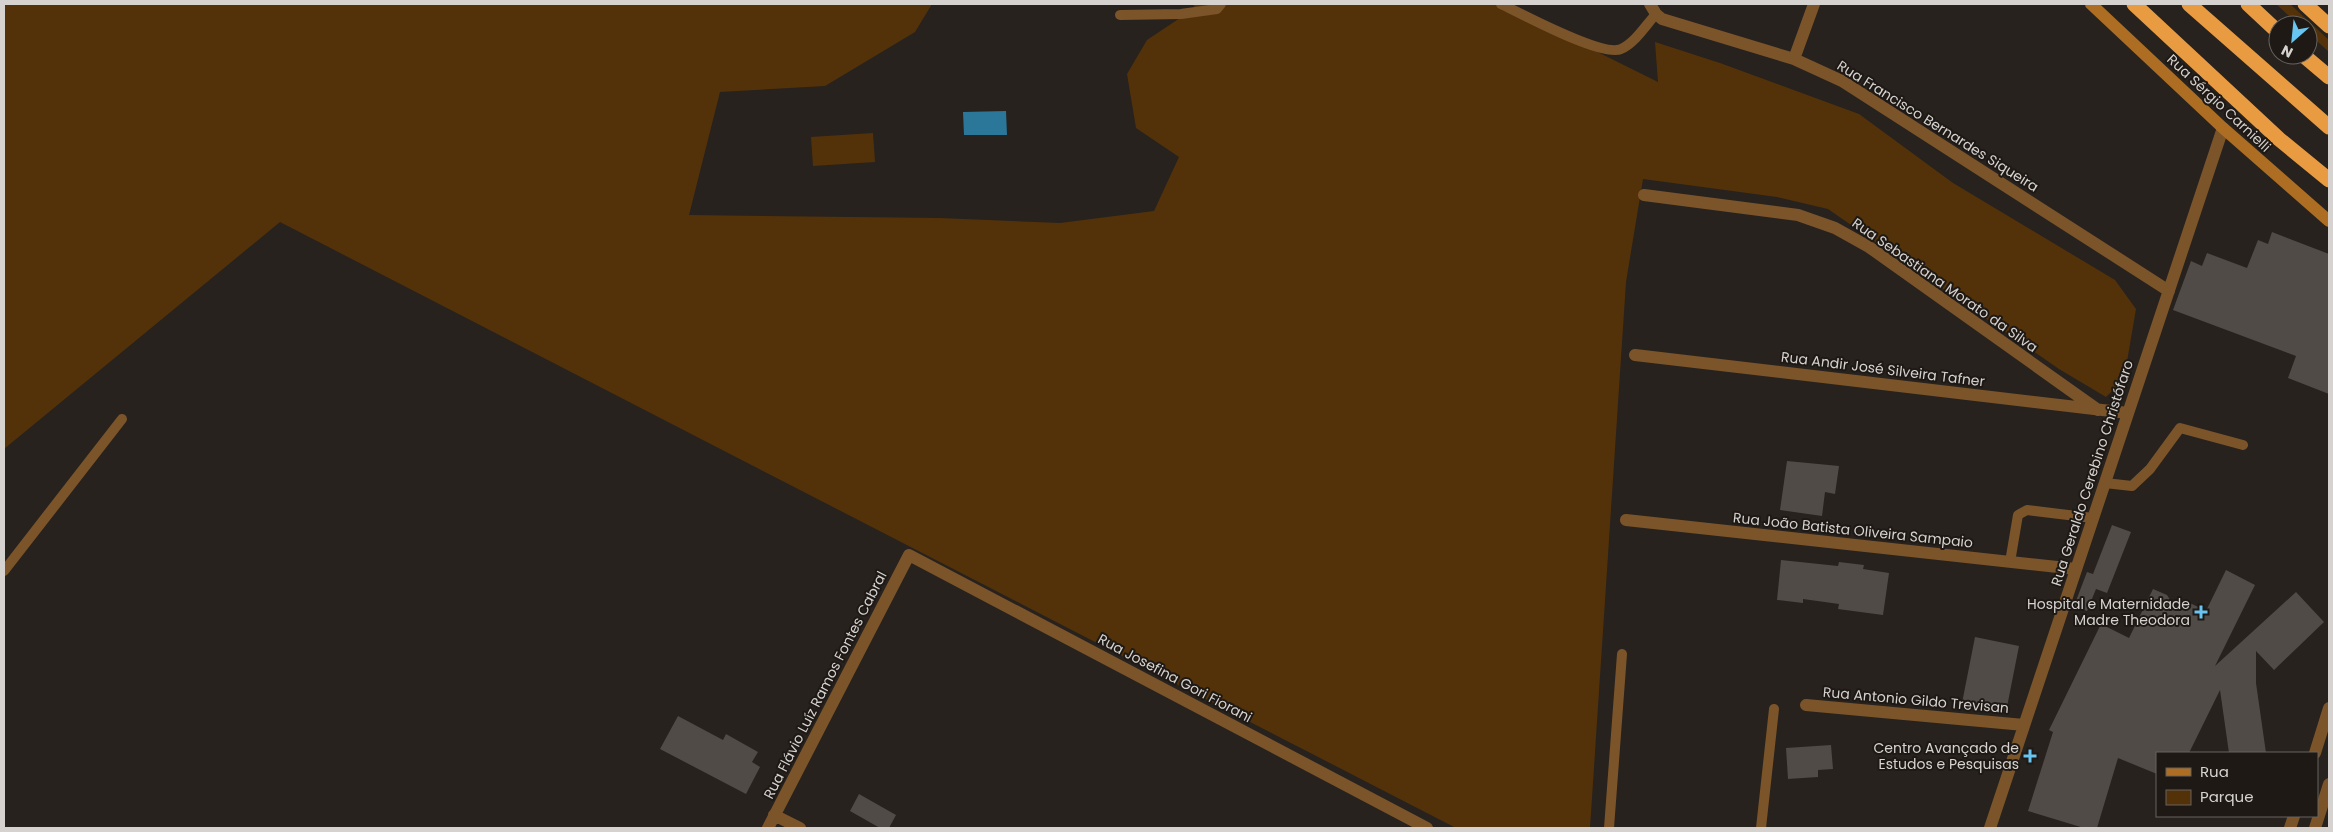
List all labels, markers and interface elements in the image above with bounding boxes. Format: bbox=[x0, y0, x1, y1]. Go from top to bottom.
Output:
north arrow bbox=[2268, 15, 2318, 65]
text: N bbox=[2278, 40, 2296, 63]
street label: Rua Sérgio Carnielli bbox=[2163, 50, 2275, 156]
street label: Rua Francisco Bernardes Siqueira bbox=[1833, 56, 2043, 196]
street label: Rua Sebastiana Morato da Silva bbox=[1848, 213, 2042, 357]
street label: Rua Andir José Silveira Tafner bbox=[1780, 347, 1986, 391]
street label: Rua Geraldo Cerebino Christófaro bbox=[2046, 357, 2138, 589]
street label: Rua João Batista Oliveira Sampaio bbox=[1732, 507, 1974, 553]
street label: Rua Flávio Luíz Ramos Fontes Cabral bbox=[759, 568, 891, 802]
place label: Hospital e Maternidade Madre Theodora bbox=[2027, 594, 2190, 630]
marker: Hospital e Maternidade Madre Theodora bbox=[2194, 605, 2208, 619]
street label: Rua Josefina Gori Fiorani bbox=[1094, 629, 1256, 727]
street label: Rua Antonio Gildo Trevisan bbox=[1822, 682, 2010, 718]
place label: Centro Avançado de Estudos e Pesquisas bbox=[1874, 738, 2019, 774]
marker: Centro Avançado de Estudos e Pesquisas bbox=[2023, 749, 2037, 763]
legend bbox=[2156, 752, 2318, 817]
text: Rua bbox=[2200, 761, 2229, 782]
text: Parque bbox=[2200, 786, 2253, 807]

